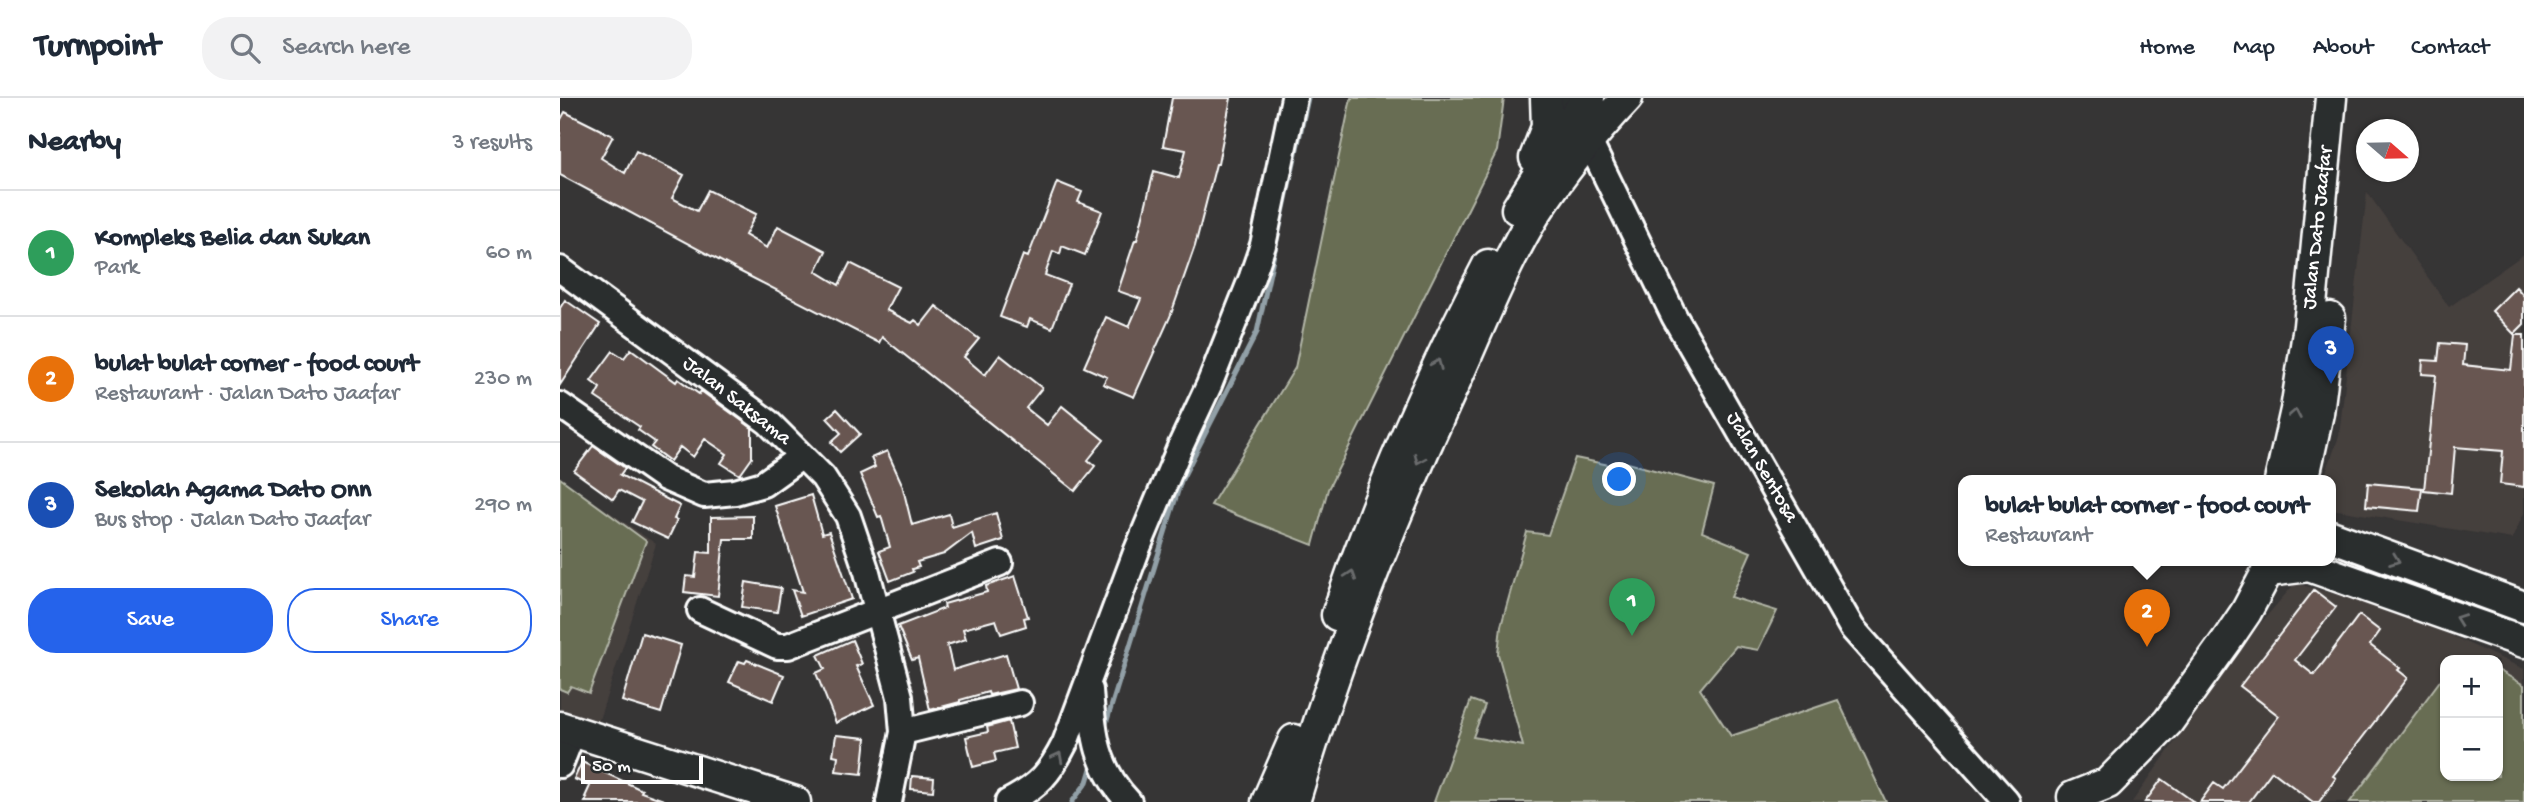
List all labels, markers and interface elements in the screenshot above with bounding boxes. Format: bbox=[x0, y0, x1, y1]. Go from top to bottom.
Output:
search box bbox=[202, 17, 692, 80]
text: Turnpoint bbox=[35, 29, 160, 67]
icon: search bbox=[226, 29, 264, 67]
text: Search here bbox=[282, 33, 410, 64]
text: Home bbox=[2139, 34, 2195, 63]
text: Map bbox=[2233, 34, 2275, 63]
text: About bbox=[2313, 34, 2373, 63]
text: Contact bbox=[2411, 34, 2489, 63]
north arrow bbox=[2356, 119, 2419, 182]
text: Nearby bbox=[28, 126, 121, 161]
text: 3 results bbox=[452, 130, 532, 157]
street label: Jalan Dato Jaafar bbox=[2298, 144, 2340, 311]
text: Kompleks Belia dan Sukan bbox=[95, 224, 370, 255]
text: 1 bbox=[46, 240, 56, 267]
text: 60 m bbox=[486, 240, 532, 267]
text: Park bbox=[95, 255, 139, 282]
pin: 3 bbox=[2308, 326, 2354, 384]
text: bulat bulat corner - food court bbox=[95, 350, 418, 381]
street label: Jalan Saksama bbox=[677, 352, 796, 453]
one-way arrow bbox=[1429, 359, 1443, 371]
text: 2 bbox=[45, 366, 57, 393]
text: 230 m bbox=[474, 366, 532, 393]
text: Restaurant · Jalan Dato Jaafar bbox=[95, 381, 399, 408]
street label: Jalan Sentosa bbox=[1719, 408, 1803, 529]
one-way arrow bbox=[2287, 408, 2302, 420]
one-way arrow bbox=[1413, 451, 1427, 464]
your location bbox=[1602, 462, 1636, 496]
popup bbox=[1958, 475, 2336, 566]
text: Sekolah Agama Dato Onn bbox=[95, 476, 371, 507]
text: 3 bbox=[45, 492, 57, 519]
text: 290 m bbox=[474, 492, 532, 519]
text: bulat bulat corner - food court bbox=[1985, 492, 2309, 523]
text: Bus stop · Jalan Dato Jaafar bbox=[95, 507, 370, 534]
text: Restaurant bbox=[1985, 523, 2092, 550]
one-way arrow bbox=[2388, 552, 2400, 566]
one-way arrow bbox=[1343, 569, 1357, 581]
pin: 1 bbox=[1609, 578, 1655, 636]
button: Save bbox=[28, 588, 273, 653]
button: Share bbox=[287, 588, 532, 653]
pin: 2 bbox=[2124, 589, 2170, 647]
one-way arrow bbox=[2454, 613, 2466, 627]
map controls bbox=[2440, 655, 2503, 781]
button: + bbox=[2440, 655, 2503, 718]
button: − bbox=[2440, 718, 2503, 781]
one-way arrow bbox=[1049, 752, 1063, 764]
scale bar bbox=[581, 753, 704, 785]
text: 50 m bbox=[592, 756, 631, 779]

